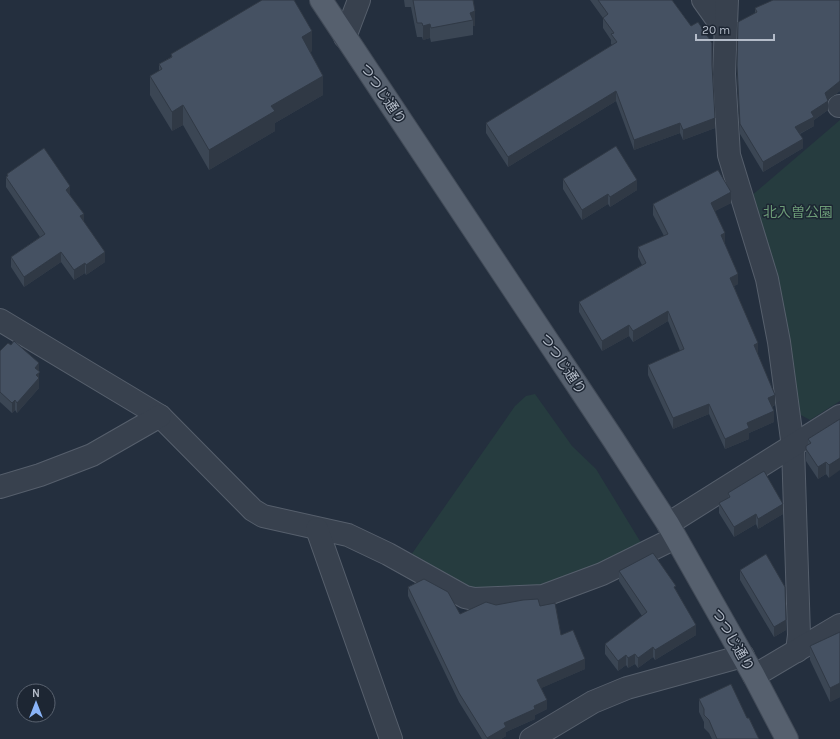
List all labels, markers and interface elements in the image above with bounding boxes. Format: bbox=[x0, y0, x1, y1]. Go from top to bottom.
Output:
scale bar bbox=[696, 16, 774, 42]
text: 20 m bbox=[702, 23, 730, 37]
street label: つつじ通り bbox=[356, 60, 410, 128]
park label: 北入曽公園 bbox=[763, 204, 833, 221]
street label: つつじ通り bbox=[536, 330, 590, 398]
street label: つつじ通り bbox=[708, 605, 758, 675]
north arrow bbox=[16, 683, 56, 723]
text: N bbox=[32, 687, 40, 700]

